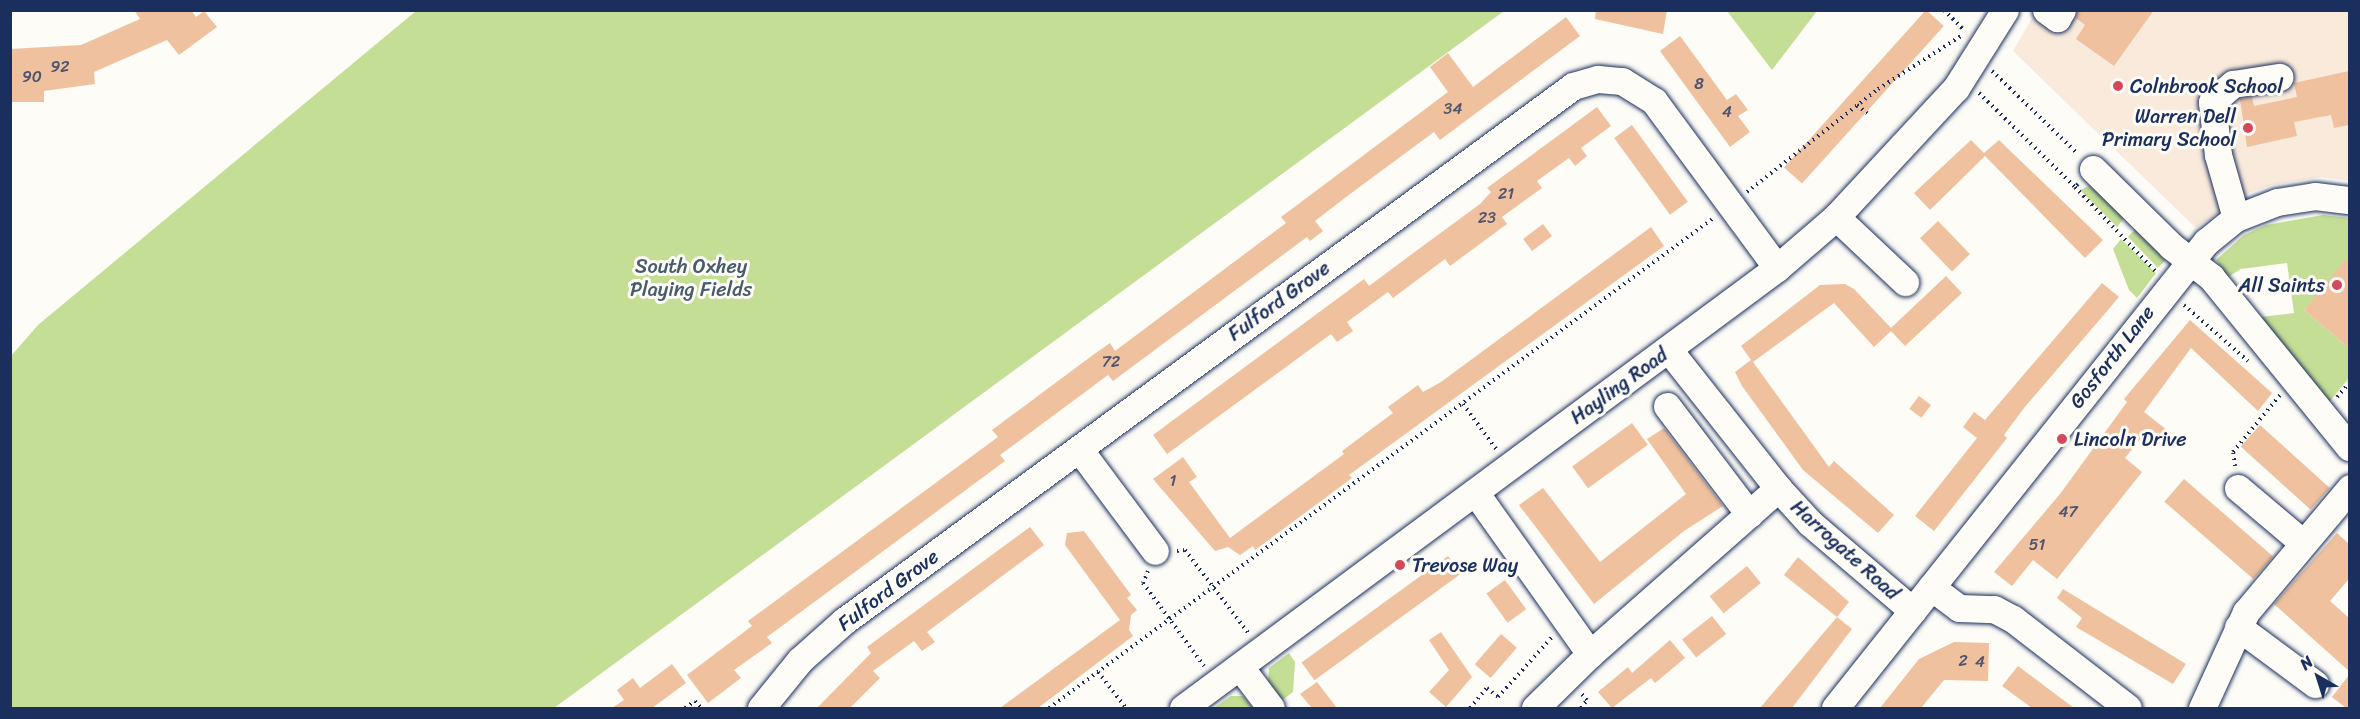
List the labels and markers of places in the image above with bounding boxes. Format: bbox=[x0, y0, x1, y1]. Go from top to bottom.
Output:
place label: Colnbrook School bbox=[2130, 74, 2283, 98]
marker: Colnbrook School bbox=[2111, 79, 2125, 93]
place label: Warren Dell Primary School bbox=[2102, 104, 2236, 151]
marker: Warren Dell Primary School bbox=[2241, 121, 2255, 135]
place label: All Saints bbox=[2239, 273, 2325, 297]
marker: All Saints bbox=[2330, 278, 2344, 292]
place label: Lincoln Drive bbox=[2074, 427, 2187, 451]
marker: Lincoln Drive bbox=[2055, 432, 2069, 446]
place label: Trevose Way bbox=[1412, 553, 1518, 577]
marker: Trevose Way bbox=[1393, 558, 1407, 572]

